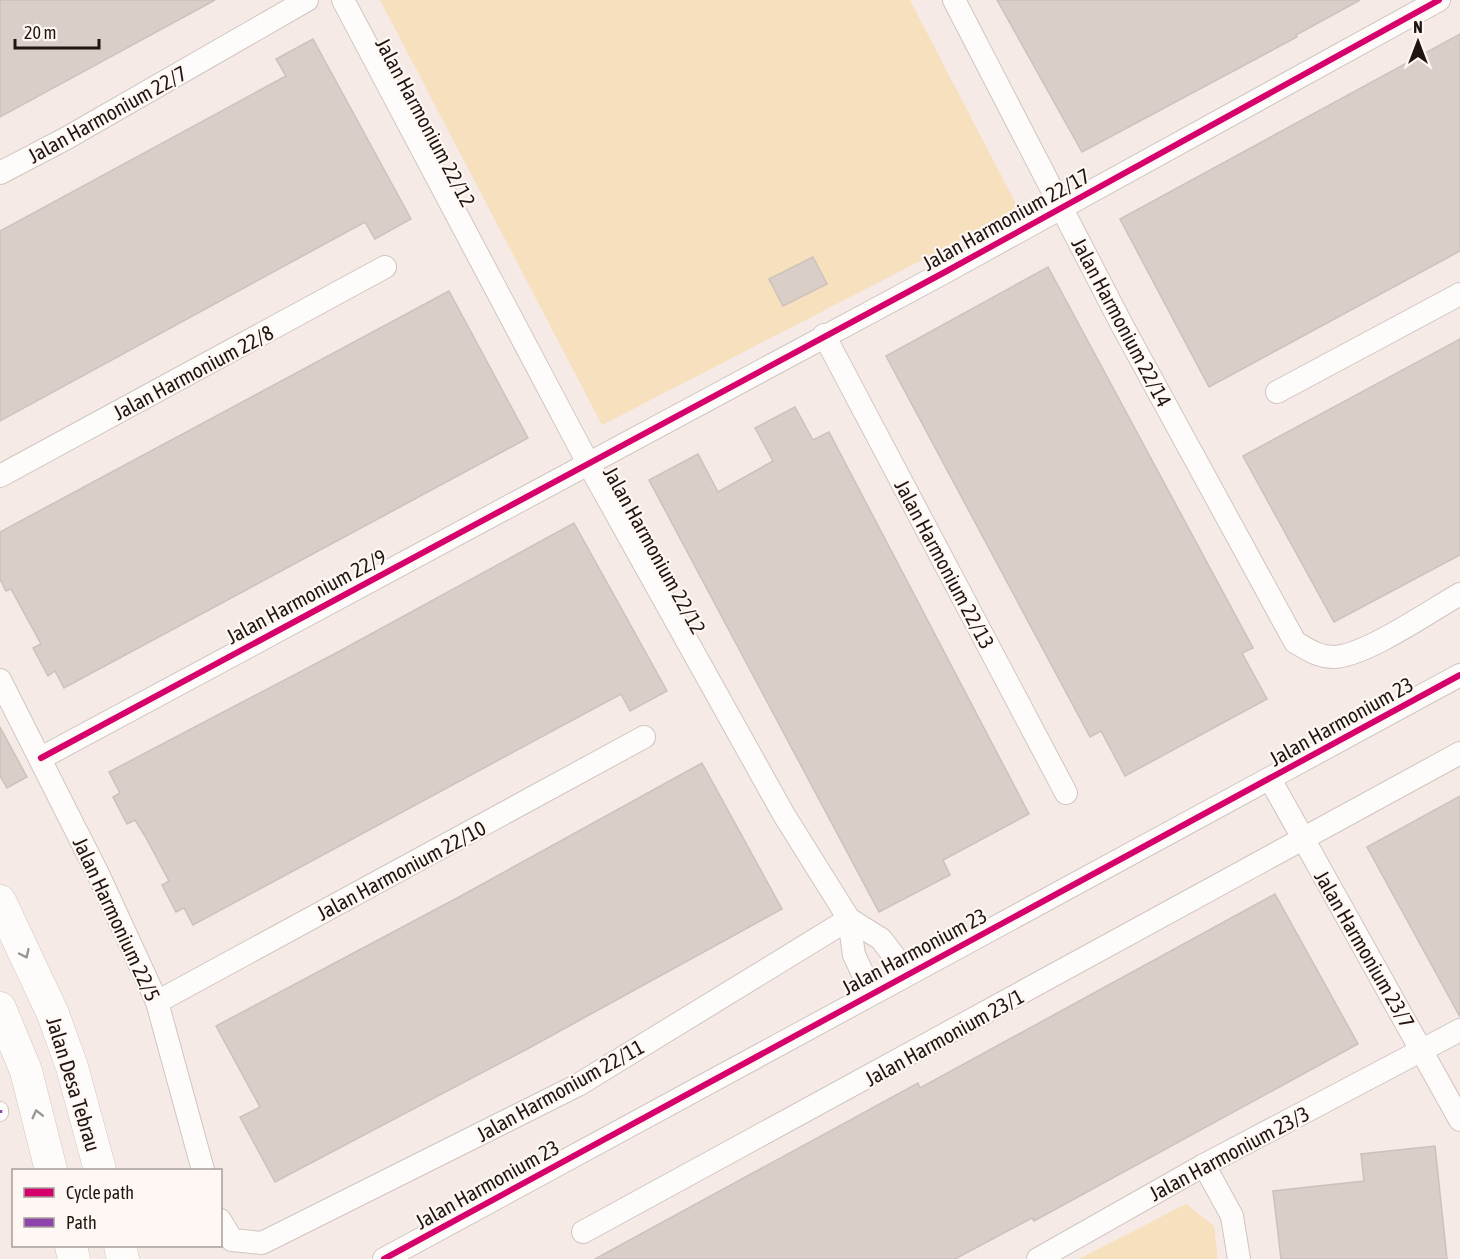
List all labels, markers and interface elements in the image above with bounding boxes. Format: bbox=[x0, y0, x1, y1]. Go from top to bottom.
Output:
scale bar bbox=[15, 12, 99, 50]
north arrow bbox=[1388, 12, 1448, 72]
text: N bbox=[1413, 18, 1423, 36]
text: 20 m bbox=[24, 22, 56, 43]
street label: Jalan Harmonium 22/12 bbox=[371, 33, 481, 211]
street label: Jalan Harmonium 22/7 bbox=[23, 60, 191, 168]
street label: Jalan Harmonium 22/17 bbox=[918, 163, 1094, 275]
street label: Jalan Harmonium 22/14 bbox=[1067, 233, 1177, 411]
street label: Jalan Harmonium 22/8 bbox=[109, 320, 277, 424]
street label: Jalan Harmonium 22/12 bbox=[599, 462, 711, 638]
street label: Jalan Harmonium 22/13 bbox=[890, 475, 1000, 653]
street label: Jalan Harmonium 22/9 bbox=[222, 544, 390, 648]
street label: Jalan Harmonium 23 bbox=[1265, 671, 1417, 771]
street label: Jalan Harmonium 22/10 bbox=[312, 815, 490, 925]
street label: Jalan Harmonium 22/5 bbox=[69, 833, 165, 1005]
street label: Jalan Harmonium 23/7 bbox=[1310, 866, 1420, 1032]
street label: Jalan Harmonium 23 bbox=[837, 903, 991, 999]
one-way arrow bbox=[17, 947, 29, 958]
street label: Jalan Harmonium 23/1 bbox=[860, 983, 1028, 1091]
street label: Jalan Desa Tebrau bbox=[42, 1014, 106, 1154]
street label: Jalan Harmonium 22/11 bbox=[472, 1034, 648, 1146]
street label: Jalan Harmonium 23/3 bbox=[1145, 1101, 1313, 1205]
one-way arrow bbox=[31, 1109, 44, 1119]
street label: Jalan Harmonium 23 bbox=[411, 1134, 563, 1234]
legend bbox=[12, 1169, 222, 1247]
text: Cycle path bbox=[66, 1182, 134, 1203]
text: Path bbox=[66, 1212, 97, 1233]

